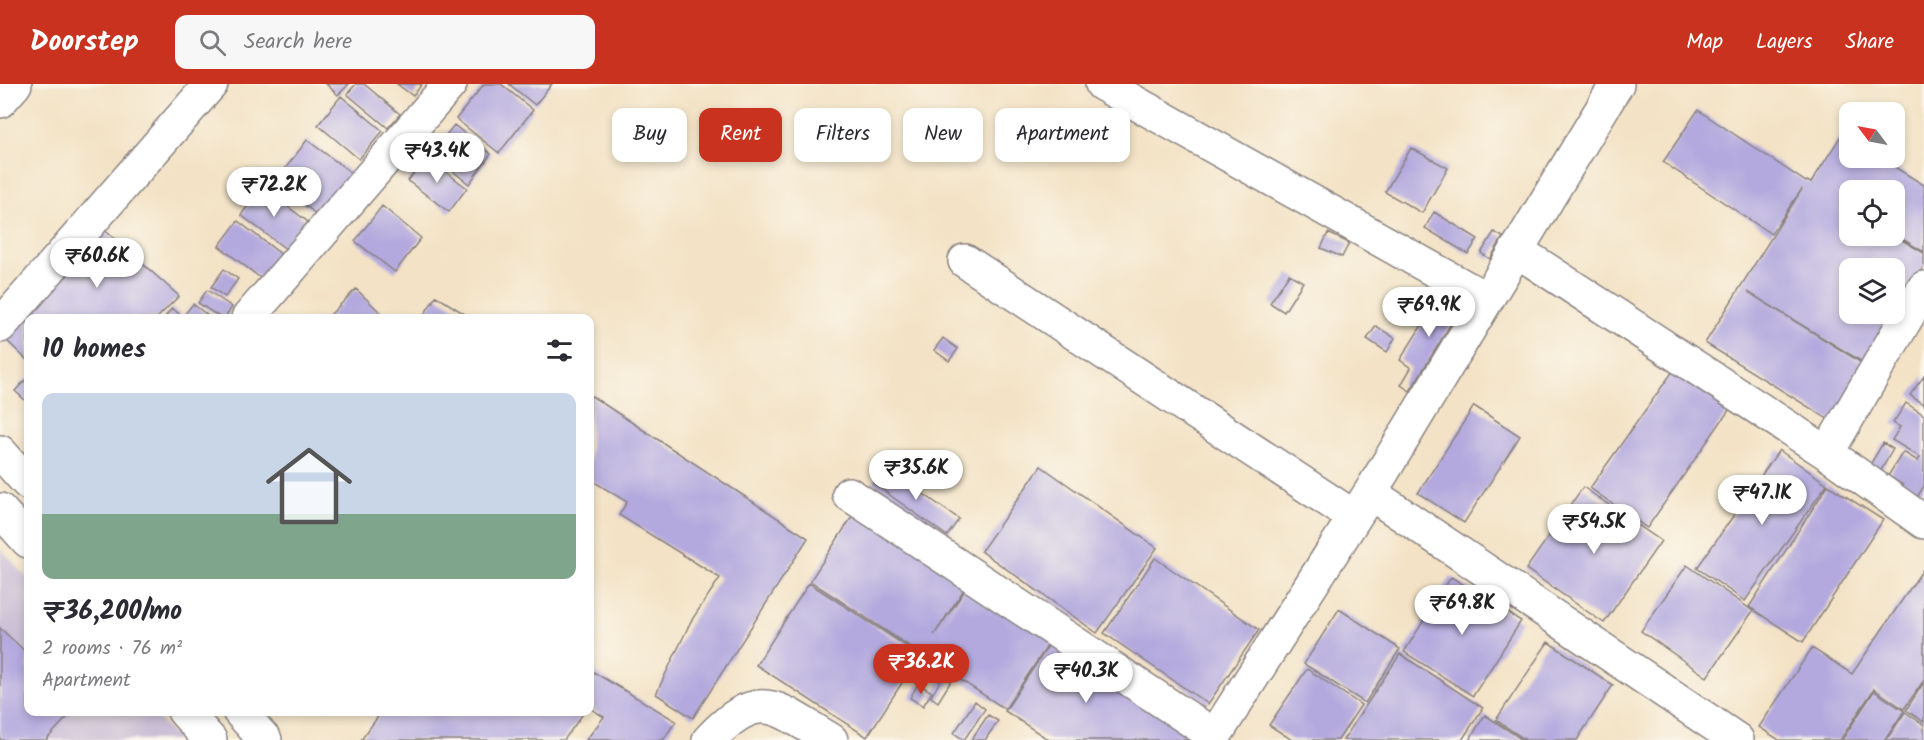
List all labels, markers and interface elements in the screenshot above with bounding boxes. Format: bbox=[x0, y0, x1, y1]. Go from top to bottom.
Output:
search box bbox=[175, 15, 595, 69]
text: Doorstep bbox=[30, 20, 139, 65]
text: Search here bbox=[244, 25, 352, 60]
icon: search bbox=[196, 26, 229, 59]
text: Map bbox=[1686, 26, 1723, 59]
text: Layers bbox=[1756, 26, 1812, 59]
text: Share bbox=[1845, 26, 1894, 59]
north arrow bbox=[1839, 102, 1905, 168]
map controls bbox=[1839, 102, 1905, 324]
chip: Buy bbox=[612, 108, 687, 162]
chip: Rent bbox=[699, 108, 782, 162]
chip: Filters bbox=[794, 108, 891, 162]
chip: New bbox=[903, 108, 983, 162]
chip: Apartment bbox=[995, 108, 1130, 162]
pin: ₹43.4K bbox=[388, 133, 486, 184]
text: ₹43.4K bbox=[404, 136, 470, 168]
pin: ₹72.2K bbox=[225, 167, 323, 218]
text: ₹72.2K bbox=[241, 170, 307, 202]
button: locate bbox=[1839, 180, 1905, 246]
pin: ₹60.6K bbox=[48, 238, 146, 289]
text: ₹60.6K bbox=[64, 241, 130, 273]
button: layers bbox=[1839, 258, 1905, 324]
pin: ₹69.9K bbox=[1380, 287, 1478, 338]
text: ₹69.9K bbox=[1396, 290, 1462, 322]
text: 10 homes bbox=[42, 329, 146, 371]
icon: filters bbox=[543, 334, 576, 367]
icon: home bbox=[255, 432, 363, 540]
pin: ₹35.6K bbox=[867, 450, 965, 501]
text: ₹35.6K bbox=[883, 453, 949, 485]
pin: ₹47.1K bbox=[1713, 475, 1811, 526]
text: ₹47.1K bbox=[1732, 478, 1792, 510]
pin: ₹54.5K bbox=[1545, 504, 1643, 555]
text: ₹54.5K bbox=[1561, 507, 1627, 539]
pin: ₹69.8K bbox=[1413, 585, 1511, 636]
text: ₹69.8K bbox=[1429, 588, 1495, 620]
text: ₹36,200/mo bbox=[42, 591, 182, 633]
text: 2 rooms · 76 m² bbox=[42, 633, 182, 665]
pin: ₹36.2K bbox=[872, 644, 970, 695]
text: ₹36.2K bbox=[887, 647, 955, 679]
pin: ₹40.3K bbox=[1037, 653, 1135, 704]
text: ₹40.3K bbox=[1053, 656, 1119, 688]
text: Apartment bbox=[42, 665, 131, 697]

